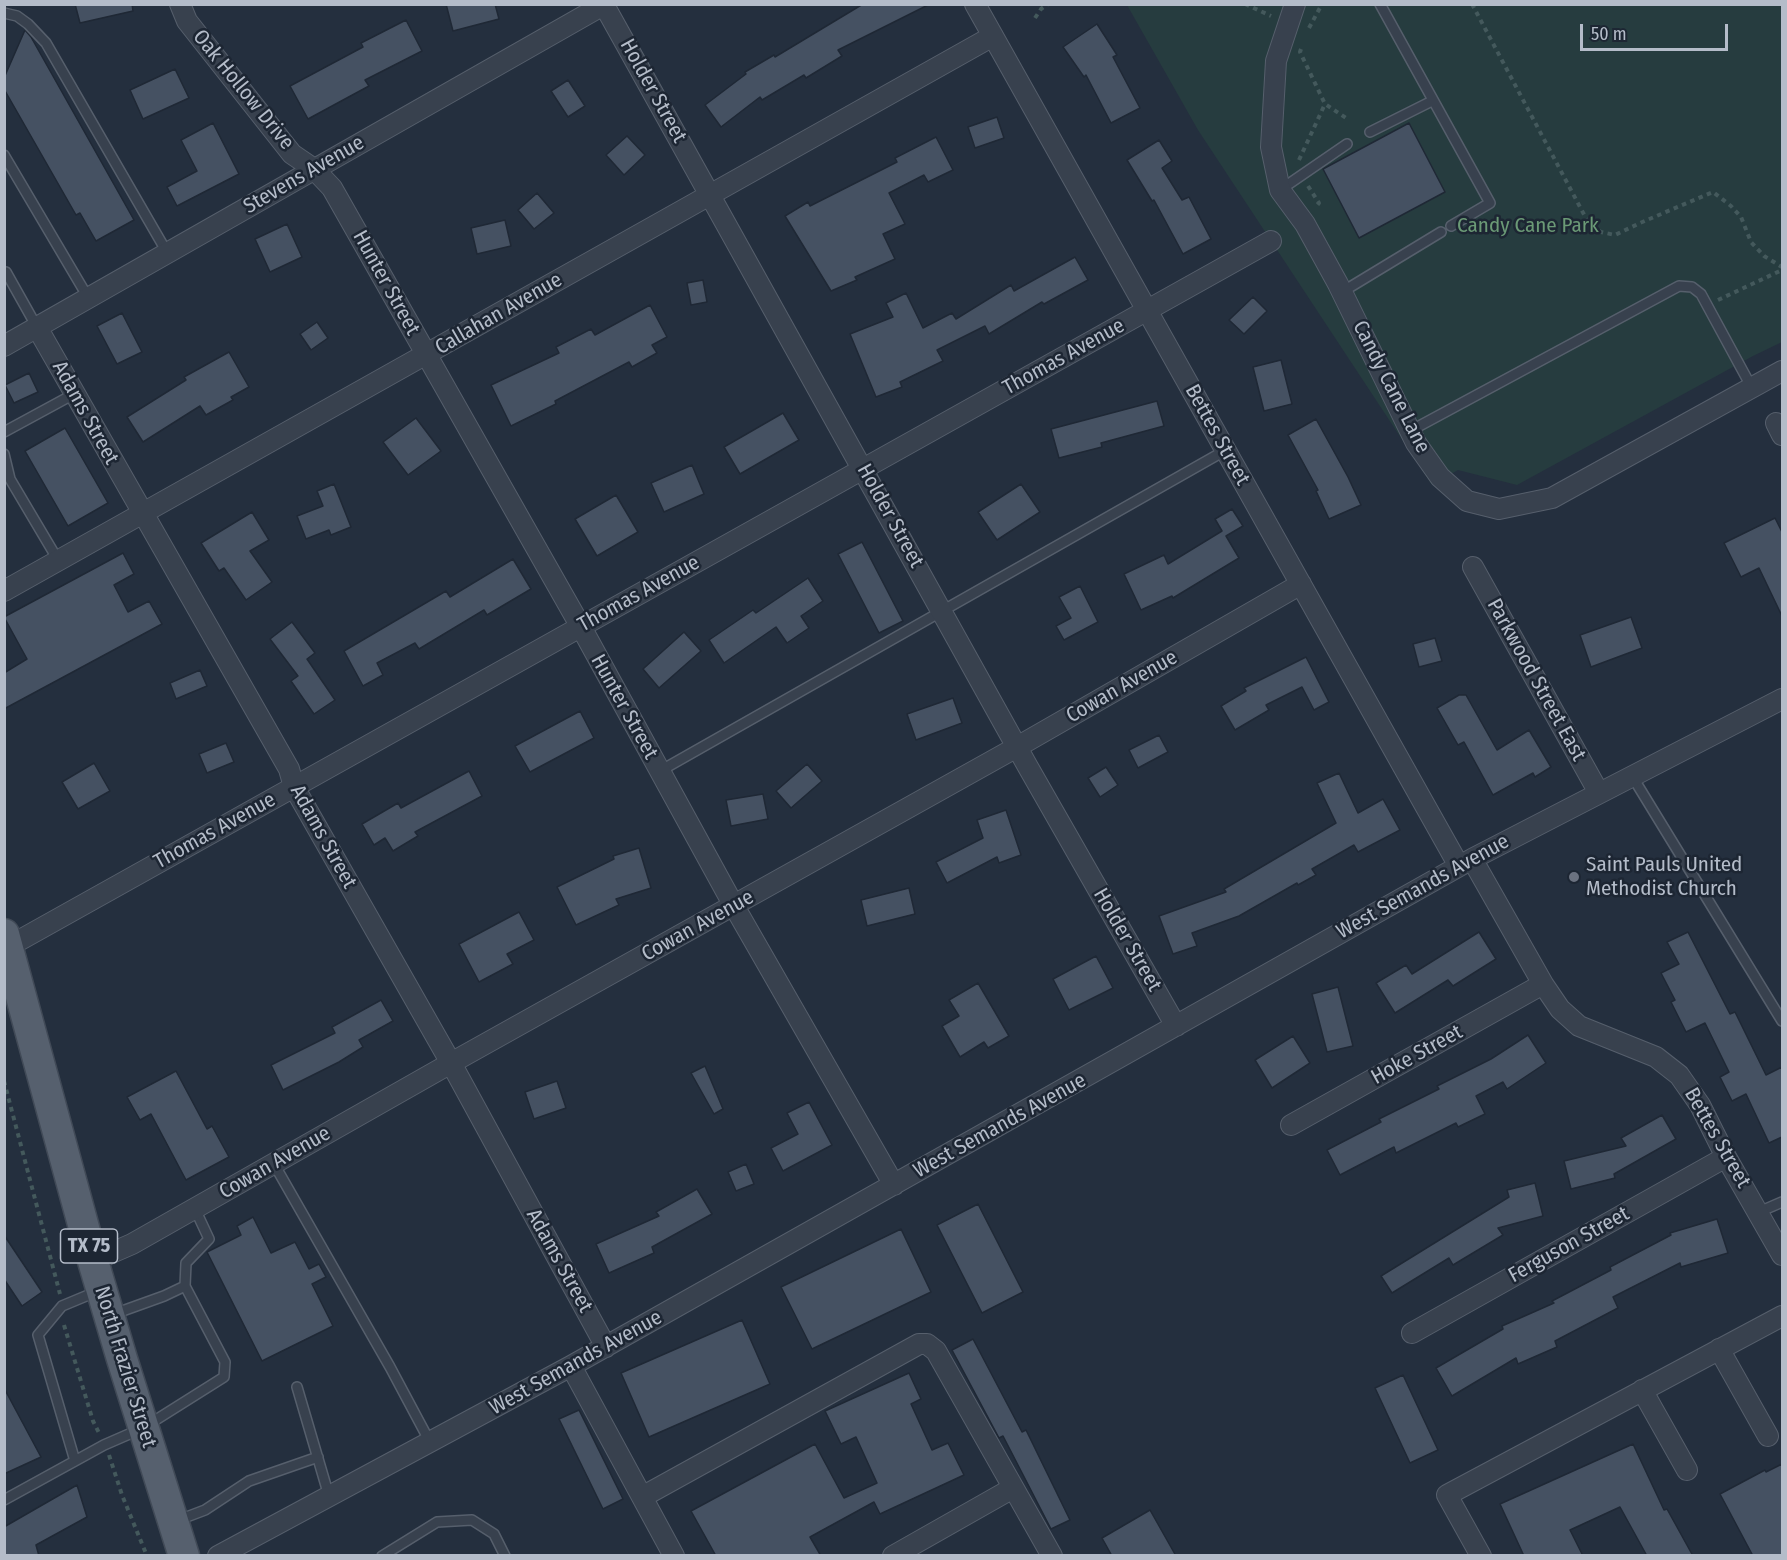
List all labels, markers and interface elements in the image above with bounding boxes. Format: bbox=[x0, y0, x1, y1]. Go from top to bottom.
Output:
scale bar bbox=[1583, 12, 1732, 50]
text: 50 m bbox=[1591, 23, 1627, 45]
street label: Oak Hollow Drive bbox=[187, 25, 299, 155]
street label: Holder Street bbox=[614, 35, 692, 147]
street label: Stevens Avenue bbox=[239, 130, 369, 220]
park label: Candy Cane Park bbox=[1457, 213, 1599, 239]
street label: Hunter Street bbox=[347, 226, 425, 340]
street label: Callahan Avenue bbox=[431, 268, 567, 360]
street label: Thomas Avenue bbox=[999, 313, 1129, 401]
street label: Candy Cane Lane bbox=[1347, 317, 1435, 457]
street label: Adams Street bbox=[46, 357, 124, 469]
street label: Bettes Street bbox=[1179, 380, 1255, 490]
street label: Holder Street bbox=[851, 460, 929, 572]
street label: Thomas Avenue bbox=[574, 550, 704, 638]
street label: Parkwood Street East bbox=[1481, 595, 1591, 765]
street label: Cowan Avenue bbox=[1062, 645, 1182, 729]
street label: Hunter Street bbox=[585, 650, 663, 764]
street label: Adams Street bbox=[284, 781, 362, 893]
street label: Thomas Avenue bbox=[150, 787, 280, 875]
street label: West Semands Avenue bbox=[1332, 829, 1514, 945]
place label: Saint Pauls United Methodist Church bbox=[1586, 852, 1742, 902]
marker: Saint Pauls United Methodist Church bbox=[1567, 870, 1581, 884]
street label: Holder Street bbox=[1087, 884, 1167, 996]
street label: Cowan Avenue bbox=[638, 885, 758, 967]
street label: Hoke Street bbox=[1367, 1020, 1467, 1090]
street label: West Semands Avenue bbox=[909, 1068, 1091, 1184]
street label: Bettes Street bbox=[1678, 1084, 1756, 1192]
street label: Cowan Avenue bbox=[215, 1121, 335, 1205]
street label: Ferguson Street bbox=[1504, 1201, 1634, 1289]
street label: Adams Street bbox=[520, 1205, 598, 1317]
road number: TX 75 bbox=[60, 1229, 118, 1263]
street label: North Frazier Street bbox=[88, 1283, 162, 1451]
street label: West Semands Avenue bbox=[485, 1305, 667, 1421]

